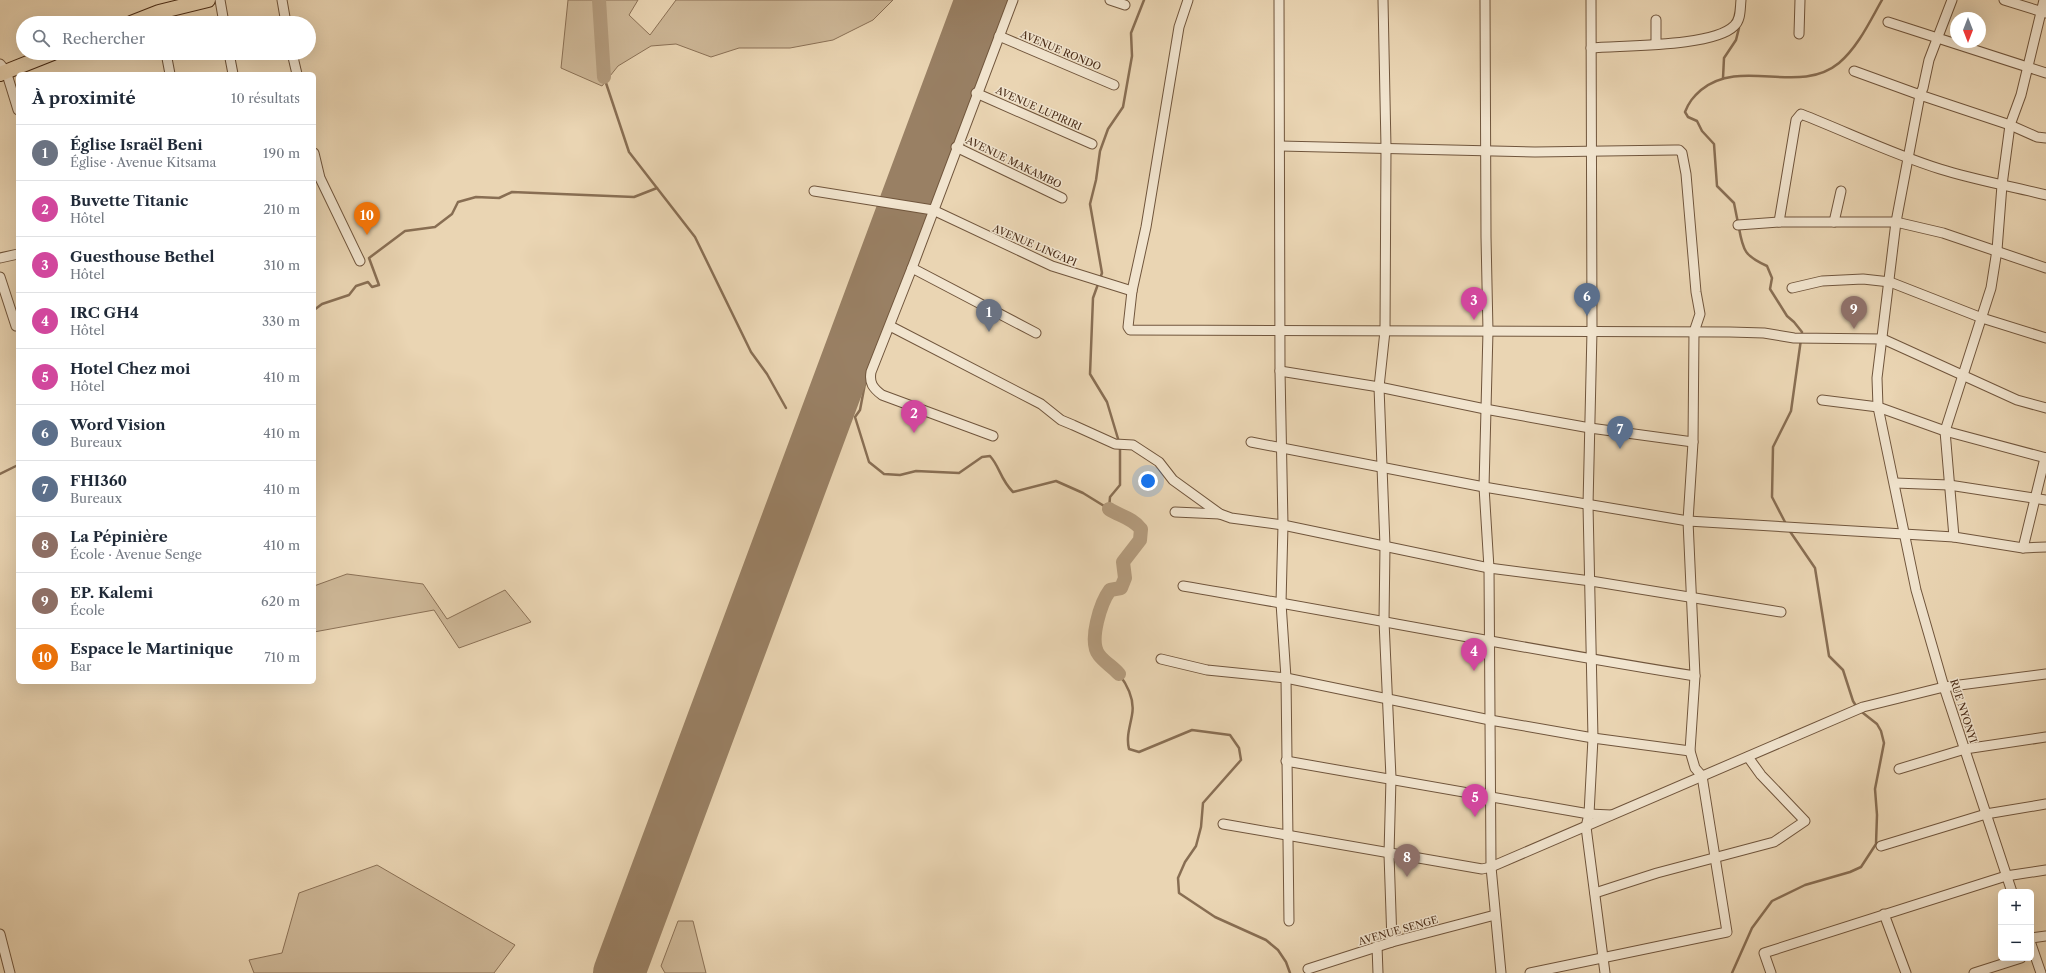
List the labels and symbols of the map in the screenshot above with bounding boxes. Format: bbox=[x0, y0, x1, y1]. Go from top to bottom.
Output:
north arrow bbox=[1950, 12, 1986, 48]
street label: AVENUE RONDO bbox=[1018, 27, 1103, 73]
street label: AVENUE LUPIRIRI bbox=[993, 83, 1084, 133]
street label: AVENUE MAKAMBO bbox=[963, 133, 1064, 191]
pin: 10 bbox=[354, 202, 380, 235]
street label: AVENUE LINGAPI bbox=[990, 221, 1079, 269]
pin: 6 bbox=[1574, 283, 1600, 316]
pin: 3 bbox=[1461, 287, 1487, 320]
pin: 9 bbox=[1841, 296, 1867, 329]
pin: 1 bbox=[976, 299, 1002, 332]
pin: 2 bbox=[901, 400, 927, 433]
pin: 7 bbox=[1607, 416, 1633, 449]
your location bbox=[1138, 471, 1158, 491]
pin: 4 bbox=[1461, 638, 1487, 671]
street label: RUE NYONYI bbox=[1947, 677, 1980, 745]
pin: 5 bbox=[1462, 784, 1488, 817]
pin: 8 bbox=[1394, 844, 1420, 877]
street label: AVENUE SENGE bbox=[1356, 913, 1440, 948]

